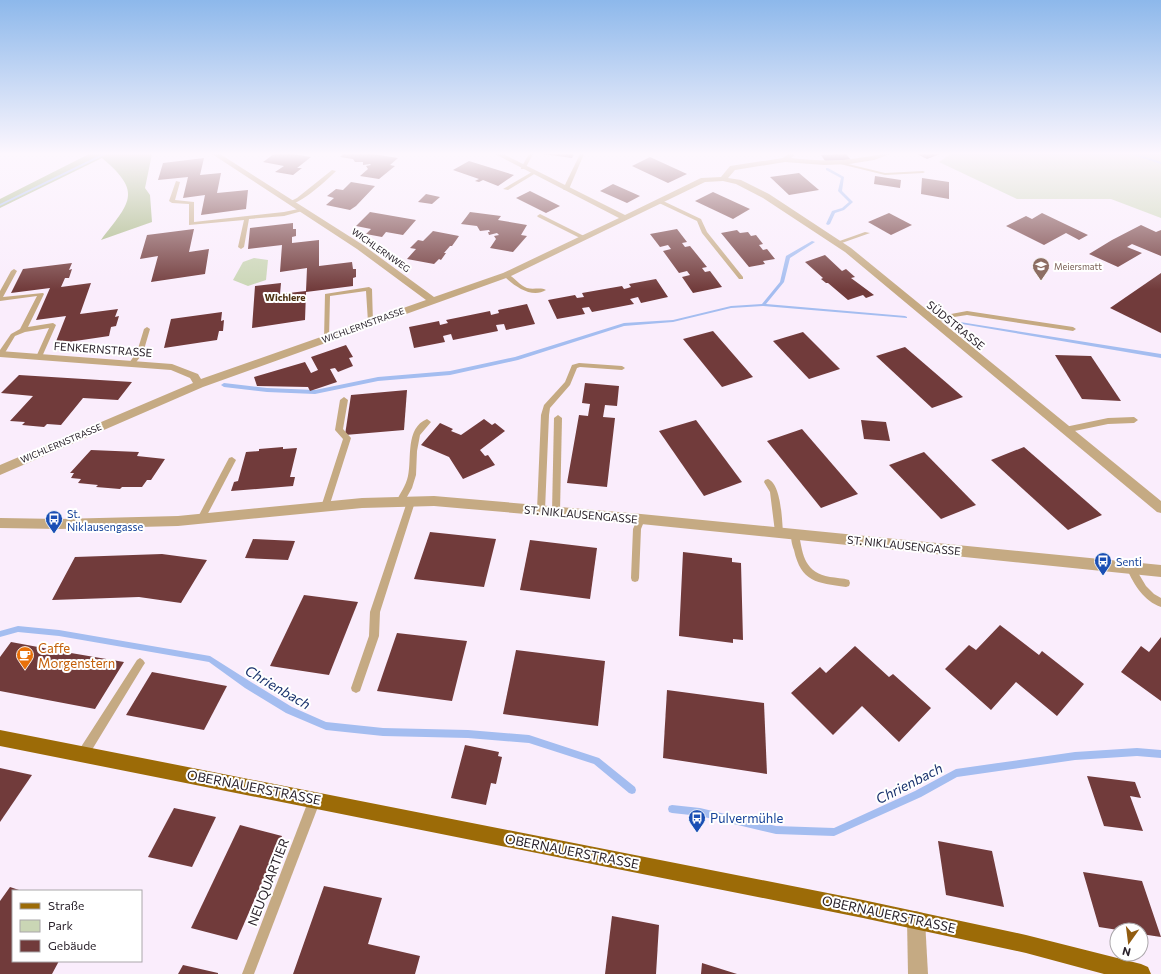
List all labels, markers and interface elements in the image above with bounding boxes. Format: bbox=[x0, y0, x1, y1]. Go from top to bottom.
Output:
street label: WICHLERNWEG bbox=[350, 226, 412, 274]
school or university icon: Meiersmatt bbox=[1031, 256, 1051, 281]
place label: Meiersmatt bbox=[1054, 261, 1102, 272]
district label: Wichlere bbox=[264, 291, 306, 303]
street label: SÜDSTRASSE bbox=[925, 297, 988, 352]
street label: WICHLERNSTRASSE bbox=[320, 305, 406, 345]
street label: FENKERNSTRASSE bbox=[53, 339, 153, 359]
street label: WICHLERNSTRASSE bbox=[19, 421, 103, 465]
street label: ST. NIKLAUSENGASSE bbox=[524, 503, 638, 525]
place label: St. Niklausengasse bbox=[67, 507, 144, 533]
bus stop icon: St. Niklausengasse bbox=[44, 509, 64, 534]
street label: ST. NIKLAUSENGASSE bbox=[847, 533, 961, 557]
bus stop icon: Senti bbox=[1093, 551, 1113, 576]
place label: Senti bbox=[1116, 555, 1142, 568]
place label: Caffe Morgenstern bbox=[38, 640, 115, 671]
cafe icon: Caffe Morgenstern bbox=[15, 645, 35, 670]
water label: Chrienbach bbox=[242, 661, 314, 713]
water label: Chrienbach bbox=[873, 759, 945, 807]
street label: OBERNAUERSTRASSE bbox=[186, 766, 322, 808]
bus stop icon: Pulvermühle bbox=[687, 808, 707, 833]
place label: Pulvermühle bbox=[710, 810, 784, 826]
street label: OBERNAUERSTRASSE bbox=[504, 830, 640, 872]
street label: NEUQUARTIER bbox=[244, 836, 292, 928]
legend bbox=[12, 890, 142, 962]
street label: OBERNAUERSTRASSE bbox=[821, 892, 957, 936]
text: Straße bbox=[48, 898, 84, 912]
text: Park bbox=[48, 918, 74, 932]
north arrow bbox=[1109, 922, 1149, 962]
text: Gebäude bbox=[48, 938, 96, 952]
text: N bbox=[1121, 945, 1132, 959]

